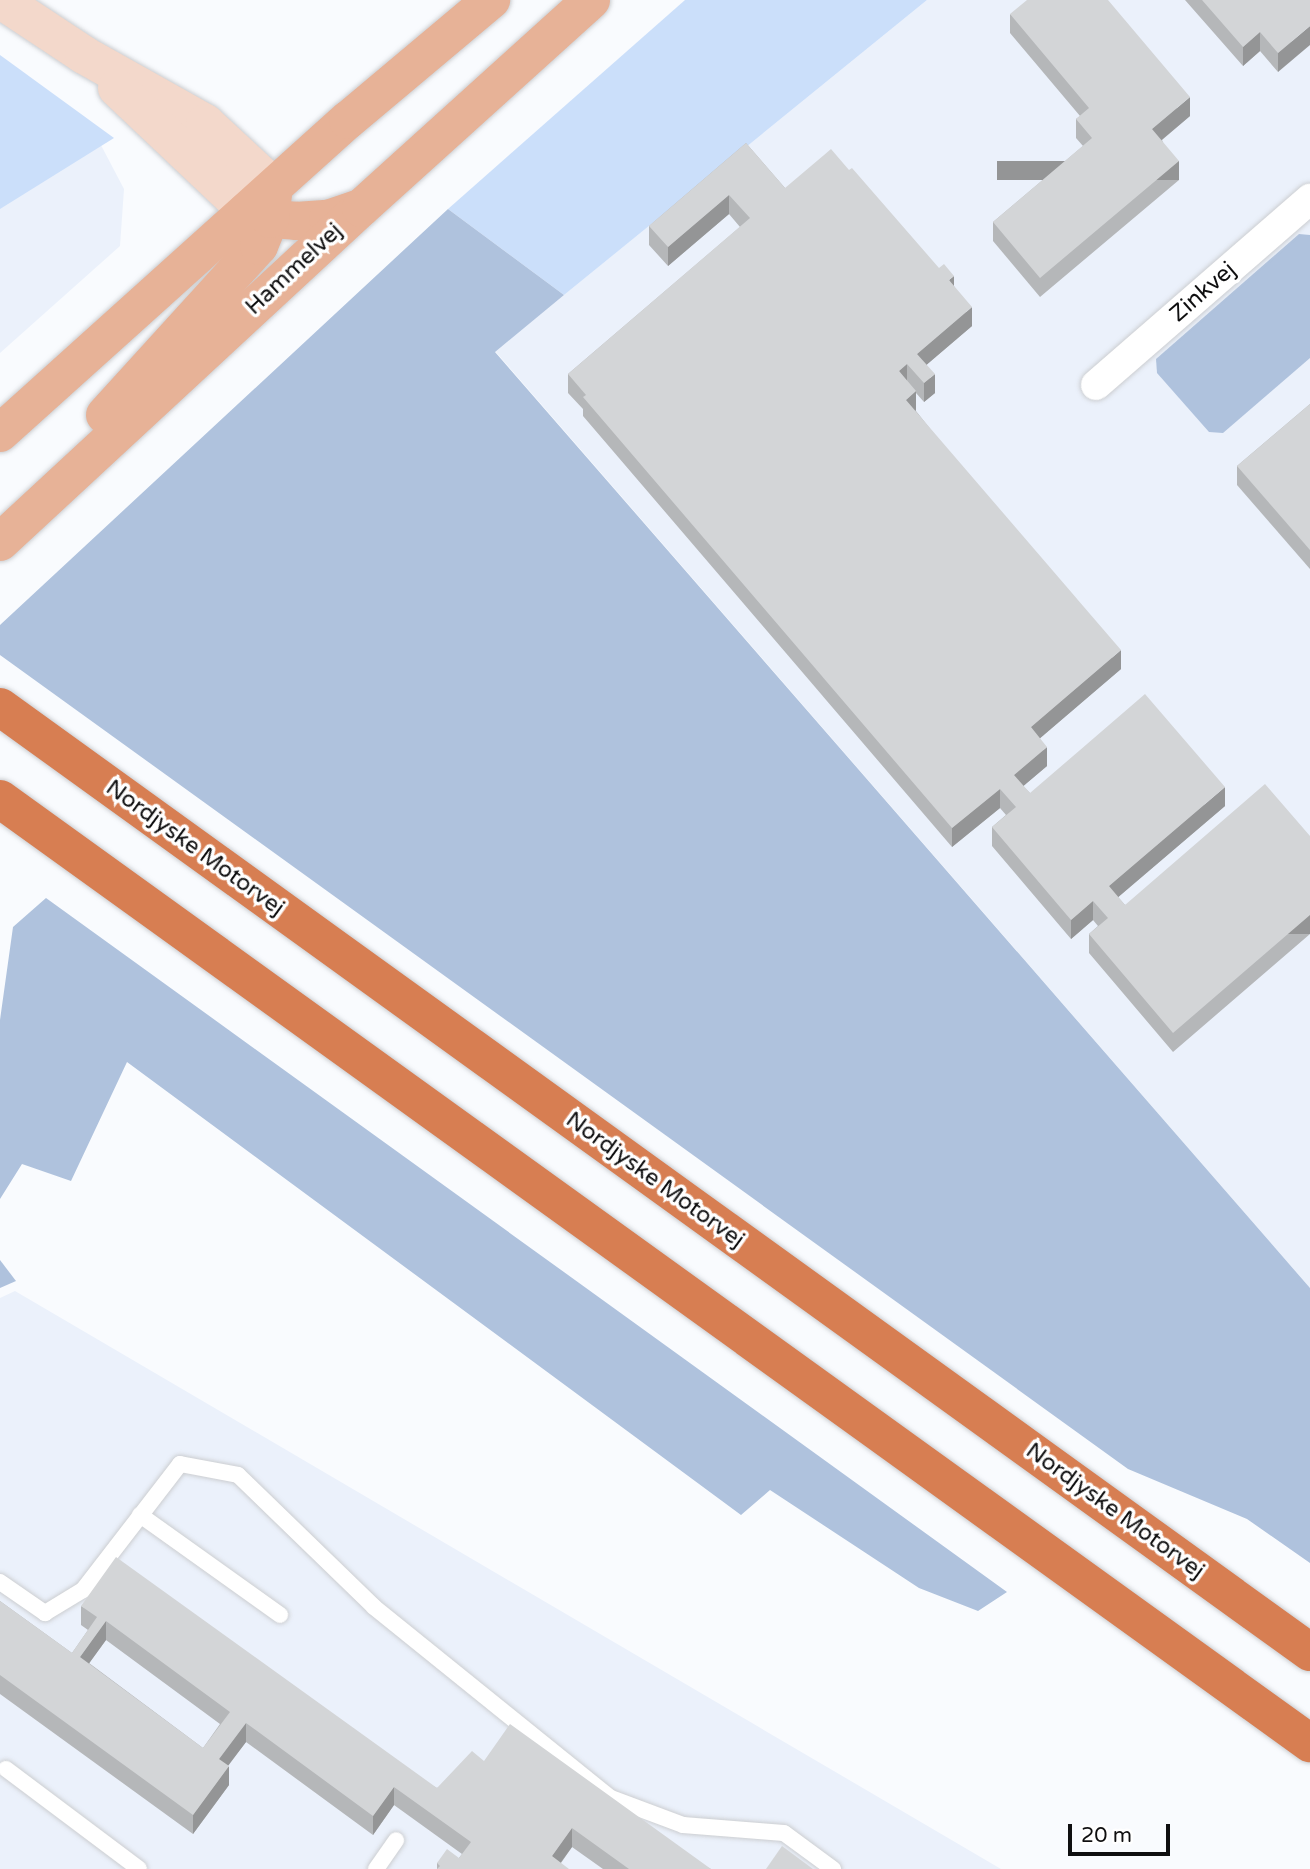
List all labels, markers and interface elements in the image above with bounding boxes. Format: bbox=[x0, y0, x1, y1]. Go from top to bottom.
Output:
street label: Hammelvej bbox=[240, 217, 348, 321]
street label: Zinkvej bbox=[1165, 256, 1241, 328]
street label: Nordjyske Motorvej bbox=[100, 774, 290, 922]
street label: Nordjyske Motorvej bbox=[560, 1106, 750, 1254]
street label: Nordjyske Motorvej bbox=[1020, 1437, 1210, 1585]
scale bar bbox=[1072, 1810, 1174, 1854]
text: 20 m bbox=[1081, 1823, 1132, 1848]

